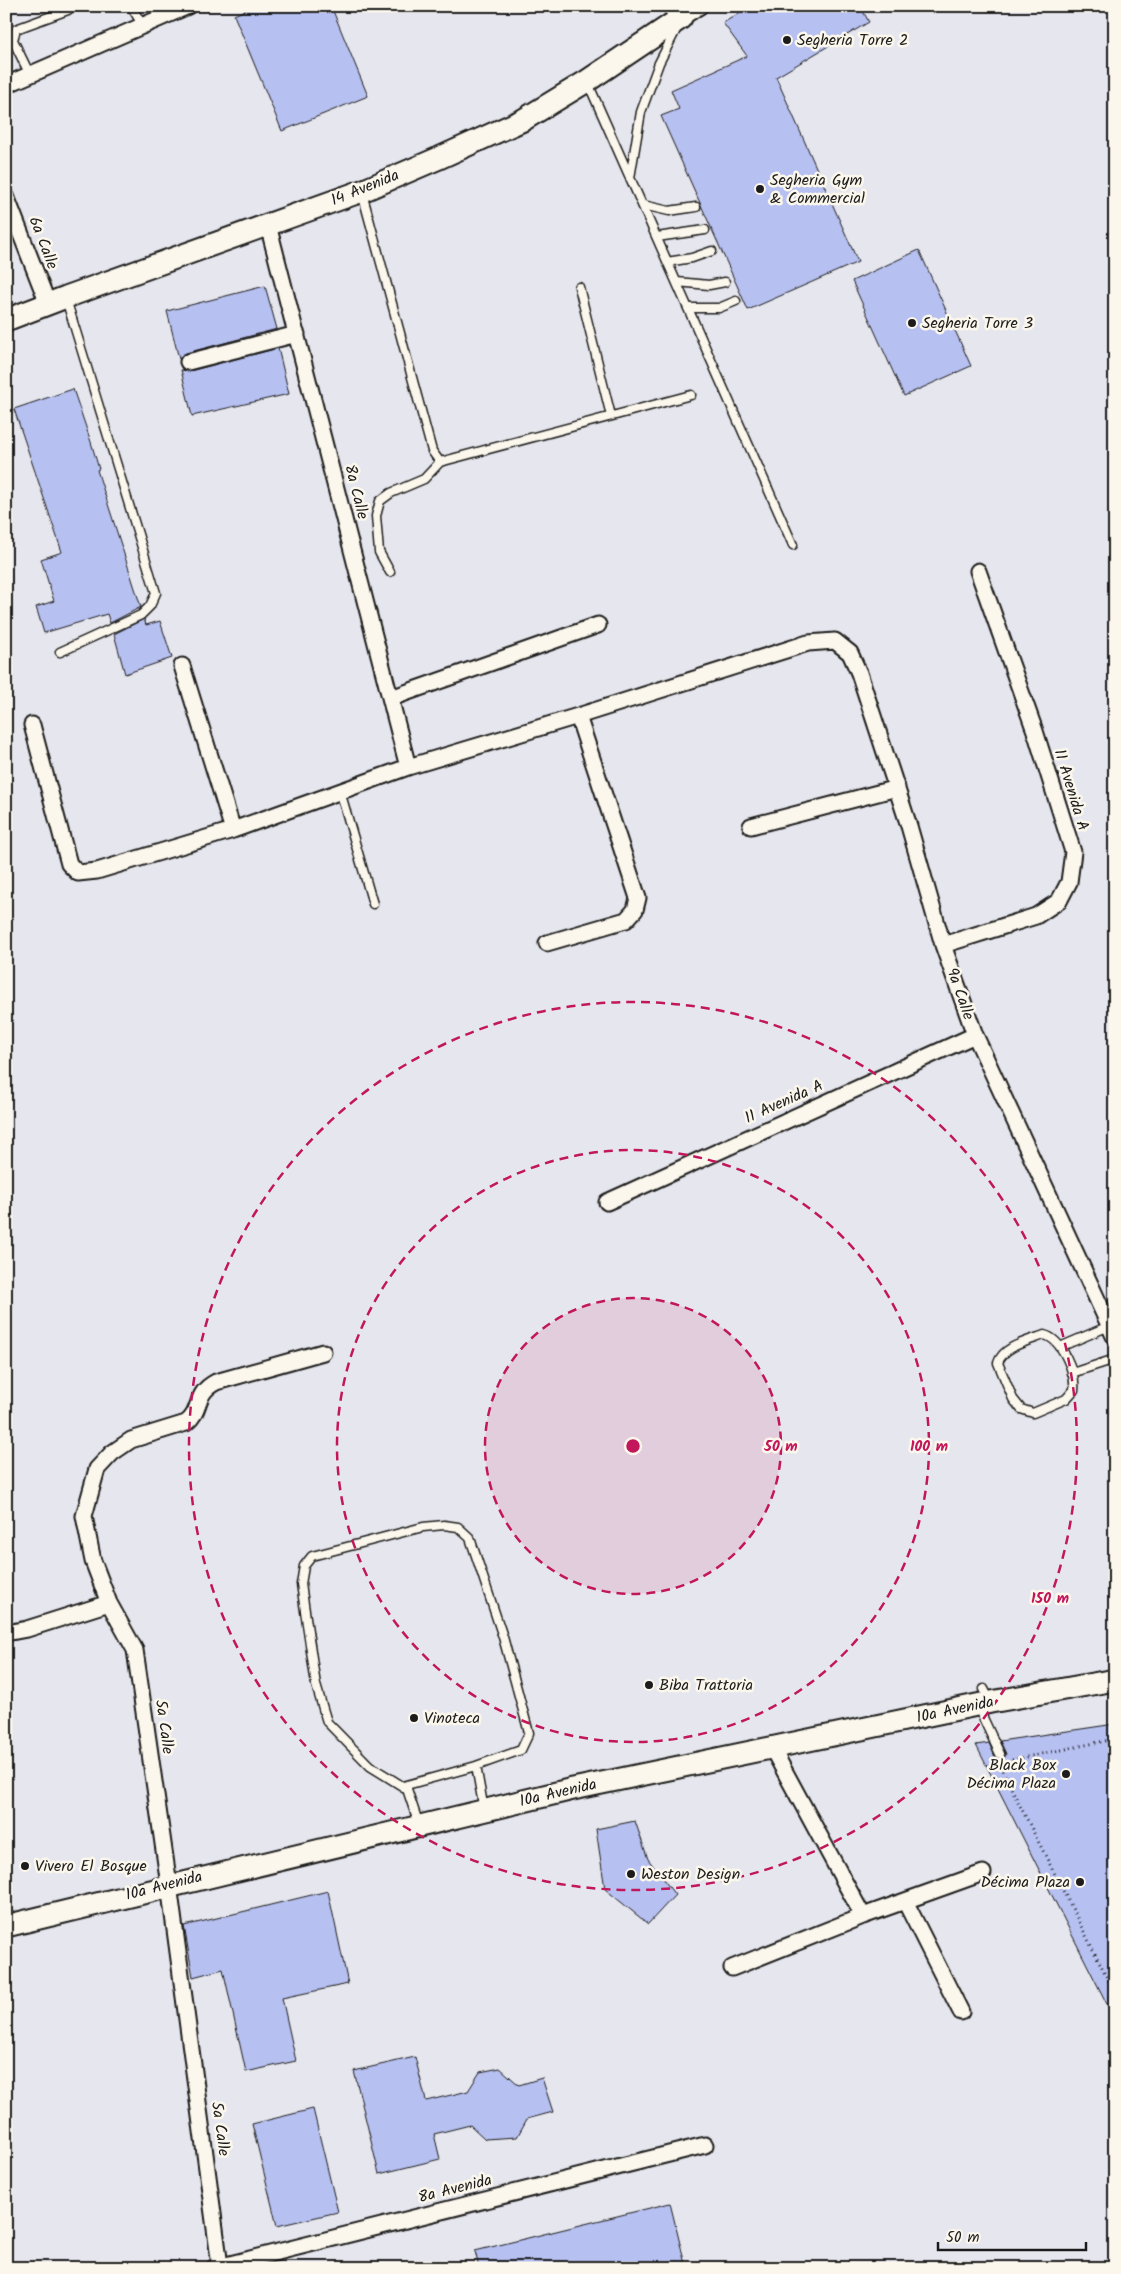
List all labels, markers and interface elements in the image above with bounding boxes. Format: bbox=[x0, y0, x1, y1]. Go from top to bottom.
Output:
place label: Segheria Torre 2 bbox=[797, 28, 908, 53]
marker: Segheria Torre 2 bbox=[781, 34, 793, 46]
street label: 14 Avenida bbox=[327, 163, 403, 213]
place label: Segheria Gym & Commercial bbox=[770, 168, 865, 211]
marker: Segheria Gym & Commercial bbox=[754, 183, 766, 195]
street label: 6a Calle bbox=[21, 213, 65, 273]
place label: Segheria Torre 3 bbox=[922, 311, 1033, 336]
marker: Segheria Torre 3 bbox=[906, 317, 918, 329]
street label: 8a Calle bbox=[337, 462, 375, 522]
street label: 11 Avenida A bbox=[1047, 746, 1095, 834]
street label: 9a Calle bbox=[939, 964, 981, 1024]
street label: 11 Avenida A bbox=[740, 1073, 828, 1131]
text: 50 m bbox=[763, 1435, 798, 1459]
text: 100 m bbox=[910, 1435, 948, 1459]
centre of rings bbox=[624, 1437, 642, 1455]
text: 150 m bbox=[1031, 1587, 1069, 1611]
place label: Biba Trattoria bbox=[659, 1673, 753, 1698]
marker: Biba Trattoria bbox=[643, 1679, 655, 1691]
street label: 10a Avenida bbox=[914, 1690, 996, 1730]
street label: 5a Calle bbox=[148, 1698, 180, 1756]
place label: Vinoteca bbox=[424, 1706, 480, 1731]
marker: Vinoteca bbox=[408, 1712, 420, 1724]
place label: Black Box Décima Plaza bbox=[966, 1753, 1057, 1796]
marker: Black Box Décima Plaza bbox=[1060, 1768, 1072, 1780]
street label: 10a Avenida bbox=[517, 1772, 599, 1814]
place label: Vivero El Bosque bbox=[35, 1854, 147, 1879]
marker: Vivero El Bosque bbox=[19, 1860, 31, 1872]
place label: Weston Design bbox=[641, 1862, 740, 1887]
street label: 10a Avenida bbox=[123, 1864, 205, 1908]
marker: Weston Design bbox=[625, 1868, 637, 1880]
place label: Décima Plaza bbox=[980, 1870, 1070, 1895]
marker: Décima Plaza bbox=[1074, 1876, 1086, 1888]
street label: 5a Calle bbox=[204, 2100, 236, 2158]
street label: 8a Avenida bbox=[416, 2168, 494, 2210]
scale bar bbox=[938, 2219, 1086, 2251]
text: 50 m bbox=[946, 2226, 980, 2250]

